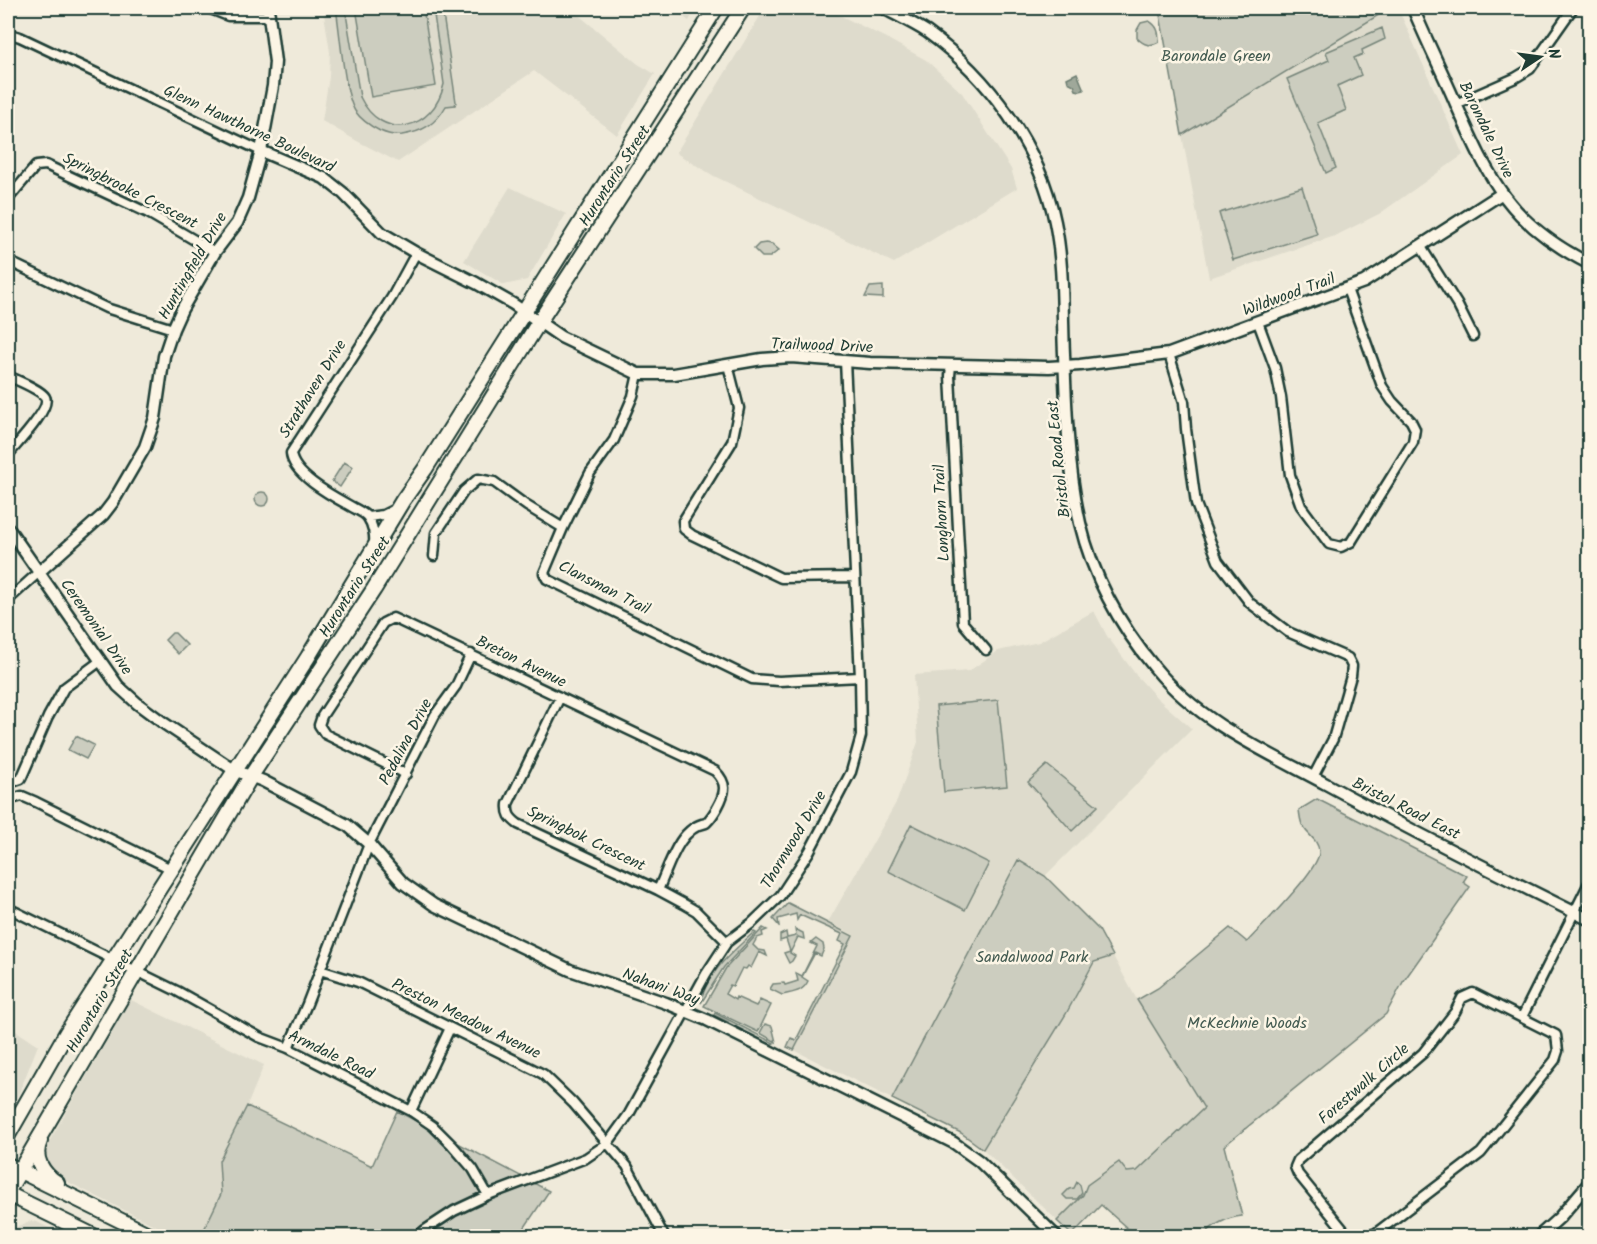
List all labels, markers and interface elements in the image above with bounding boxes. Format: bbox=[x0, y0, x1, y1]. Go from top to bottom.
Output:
north arrow bbox=[1510, 27, 1570, 87]
park label: Barondale Green bbox=[1161, 44, 1271, 69]
text: N bbox=[1540, 46, 1566, 62]
street label: Barondale Drive bbox=[1452, 77, 1520, 183]
street label: Glenn Hawthorne Boulevard bbox=[159, 78, 340, 180]
street label: Hurontario Street bbox=[573, 120, 658, 232]
street label: Springbrooke Crescent bbox=[58, 146, 203, 236]
street label: Huntingfield Drive bbox=[152, 208, 234, 324]
street label: Wildwood Trail bbox=[1239, 267, 1339, 323]
street label: Trailwood Drive bbox=[771, 332, 873, 360]
street label: Strathaven Drive bbox=[273, 335, 353, 443]
street label: Bristol Road East bbox=[1040, 398, 1078, 519]
street label: Longhorn Trail bbox=[927, 464, 957, 562]
street label: Hurontario Street bbox=[313, 531, 398, 643]
street label: Clansman Trail bbox=[553, 554, 655, 622]
street label: Ceremonial Drive bbox=[53, 574, 139, 680]
street label: Breton Avenue bbox=[471, 629, 571, 695]
street label: Pedalina Drive bbox=[373, 694, 439, 790]
street label: Bristol Road East bbox=[1348, 771, 1465, 847]
street label: Thornwood Drive bbox=[755, 786, 833, 894]
street label: Springbok Crescent bbox=[523, 800, 650, 879]
street label: Hurontario Street bbox=[60, 944, 140, 1058]
park label: Sandalwood Park bbox=[976, 945, 1089, 970]
street label: Nahani Way bbox=[619, 961, 704, 1013]
street label: Preston Meadow Avenue bbox=[387, 972, 545, 1066]
park label: McKechnie Woods bbox=[1187, 1011, 1307, 1036]
street label: Armdale Road bbox=[284, 1023, 379, 1087]
street label: Forestwalk Circle bbox=[1313, 1037, 1415, 1131]

